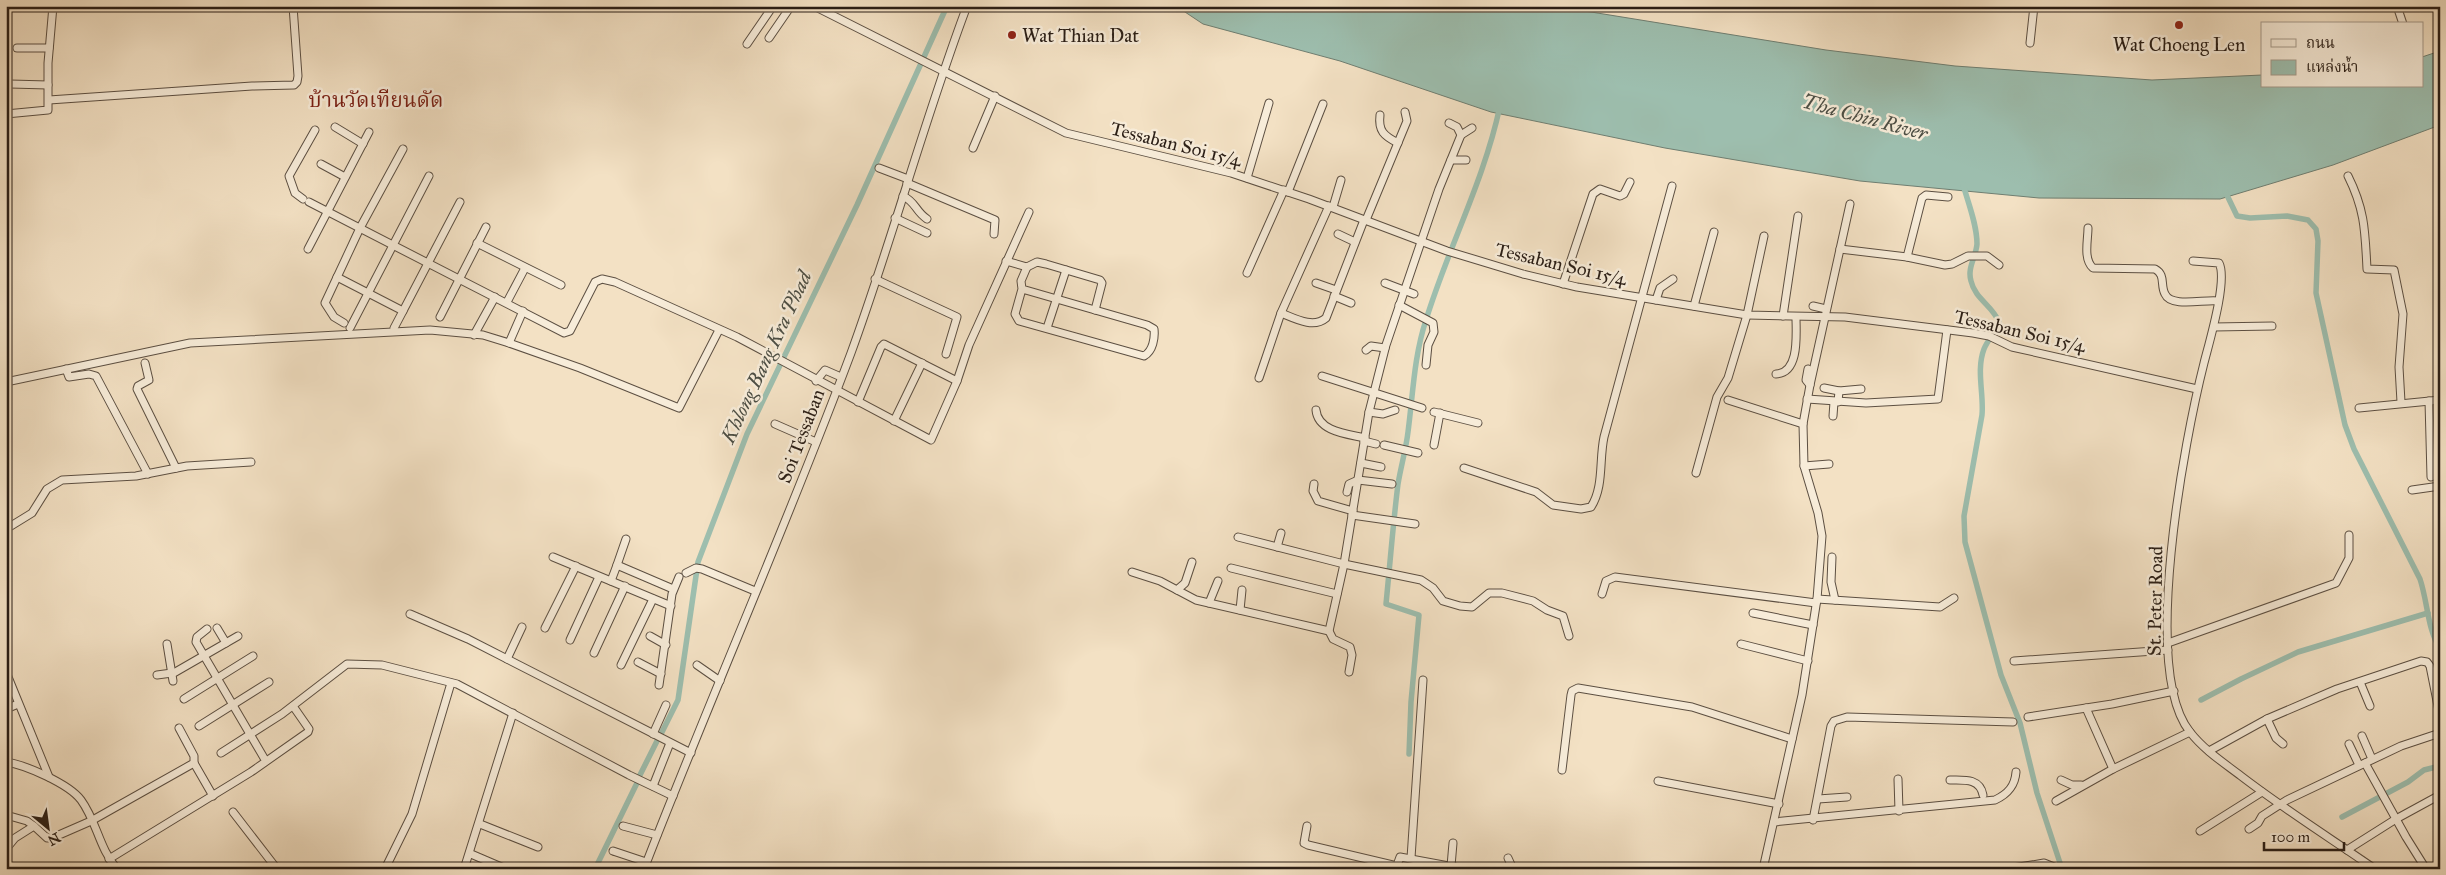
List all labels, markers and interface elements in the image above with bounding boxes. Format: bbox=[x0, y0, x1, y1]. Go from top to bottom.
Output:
marker: Wat Choeng Len bbox=[2173, 19, 2185, 31]
legend bbox=[2261, 22, 2424, 88]
place label: Wat Thian Dat bbox=[1022, 24, 1139, 47]
marker: Wat Thian Dat bbox=[1006, 29, 1018, 41]
place label: Wat Choeng Len bbox=[2113, 33, 2245, 57]
text: ถนน bbox=[2306, 34, 2335, 52]
text: แหล่งน้ำ bbox=[2306, 56, 2358, 76]
district label: บ้านวัดเทียนดัด bbox=[309, 87, 443, 113]
water label: Tha Chin River bbox=[1800, 89, 1932, 146]
street label: Tessaban Soi 15/4 bbox=[1108, 117, 1244, 171]
street label: Tessaban Soi 15/4 bbox=[1493, 238, 1629, 290]
water label: Khlong Bang Kra Phad bbox=[715, 266, 817, 448]
street label: Tessaban Soi 15/4 bbox=[1952, 305, 2088, 357]
street label: Soi Tessaban bbox=[773, 386, 829, 486]
street label: St. Peter Road bbox=[2143, 545, 2167, 656]
north arrow bbox=[22, 802, 72, 852]
scale bar bbox=[2264, 820, 2344, 852]
text: 100 m bbox=[2271, 828, 2311, 846]
text: N bbox=[45, 829, 63, 849]

